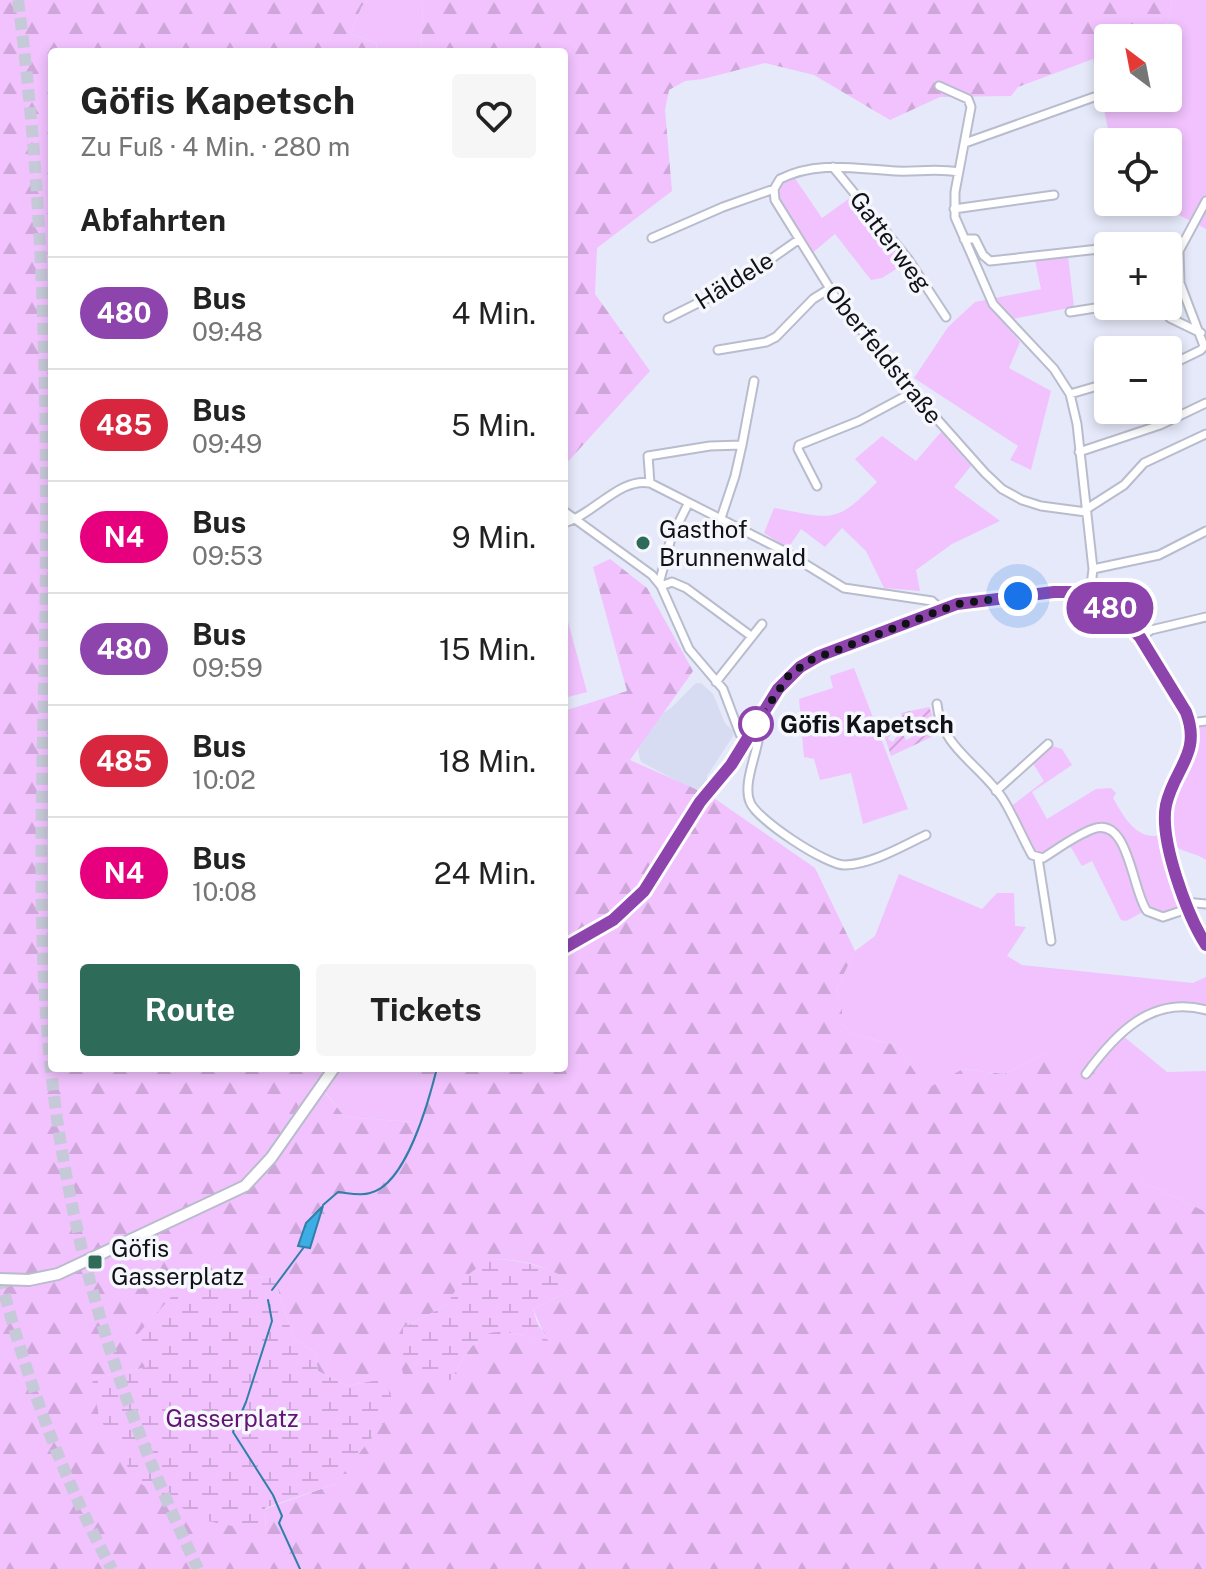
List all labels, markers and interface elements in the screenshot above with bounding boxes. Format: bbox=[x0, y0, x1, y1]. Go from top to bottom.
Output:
north arrow bbox=[1094, 24, 1182, 112]
map controls bbox=[1094, 24, 1182, 424]
button: heart bbox=[452, 74, 536, 158]
text: Göfis Kapetsch bbox=[80, 78, 355, 123]
button: locate bbox=[1094, 128, 1182, 216]
text: Zu Fuß · 4 Min. · 280 m bbox=[80, 131, 350, 162]
street label: Gatterweg bbox=[844, 186, 938, 296]
text: Abfahrten bbox=[80, 202, 226, 238]
button: + bbox=[1094, 232, 1182, 320]
street label: Häldele bbox=[690, 245, 778, 315]
street label: Oberfeldstraße bbox=[820, 279, 948, 429]
text: Bus bbox=[192, 280, 246, 316]
text: 4 Min. bbox=[452, 295, 536, 331]
text: 480 bbox=[96, 296, 152, 329]
text: 09:48 bbox=[192, 316, 263, 347]
button: − bbox=[1094, 336, 1182, 424]
text: Bus bbox=[192, 392, 246, 428]
text: 5 Min. bbox=[451, 407, 536, 443]
text: 485 bbox=[96, 408, 152, 441]
text: 09:49 bbox=[192, 428, 262, 459]
text: Bus bbox=[192, 504, 246, 540]
place label: Gasthof Brunnenwald bbox=[659, 515, 806, 571]
text: 9 Min. bbox=[452, 519, 536, 555]
text: N4 bbox=[104, 520, 144, 553]
marker: Gasthof Brunnenwald bbox=[634, 534, 652, 552]
text: 09:53 bbox=[192, 540, 263, 571]
your location bbox=[998, 576, 1038, 616]
line badge: 480 bbox=[1064, 582, 1156, 634]
text: 480 bbox=[1082, 591, 1138, 624]
text: Bus bbox=[192, 616, 246, 652]
text: 15 Min. bbox=[439, 631, 536, 667]
text: 480 bbox=[96, 632, 152, 665]
text: 09:59 bbox=[192, 652, 263, 683]
marker: Göfis Kapetsch bbox=[739, 707, 773, 741]
place label: Göfis Kapetsch bbox=[780, 710, 954, 738]
text: Bus bbox=[192, 728, 246, 764]
text: 18 Min. bbox=[439, 743, 536, 779]
text: 485 bbox=[96, 744, 152, 777]
text: 10:02 bbox=[192, 764, 256, 795]
text: Bus bbox=[192, 840, 246, 876]
text: 24 Min. bbox=[434, 855, 536, 891]
text: N4 bbox=[104, 856, 144, 889]
text: 10:08 bbox=[192, 876, 257, 907]
button: Route bbox=[80, 964, 300, 1056]
button: Tickets bbox=[316, 964, 536, 1056]
place label: Göfis Gasserplatz bbox=[111, 1234, 244, 1290]
marker: Göfis Gasserplatz bbox=[86, 1253, 104, 1271]
park label: Gasserplatz bbox=[166, 1404, 299, 1432]

